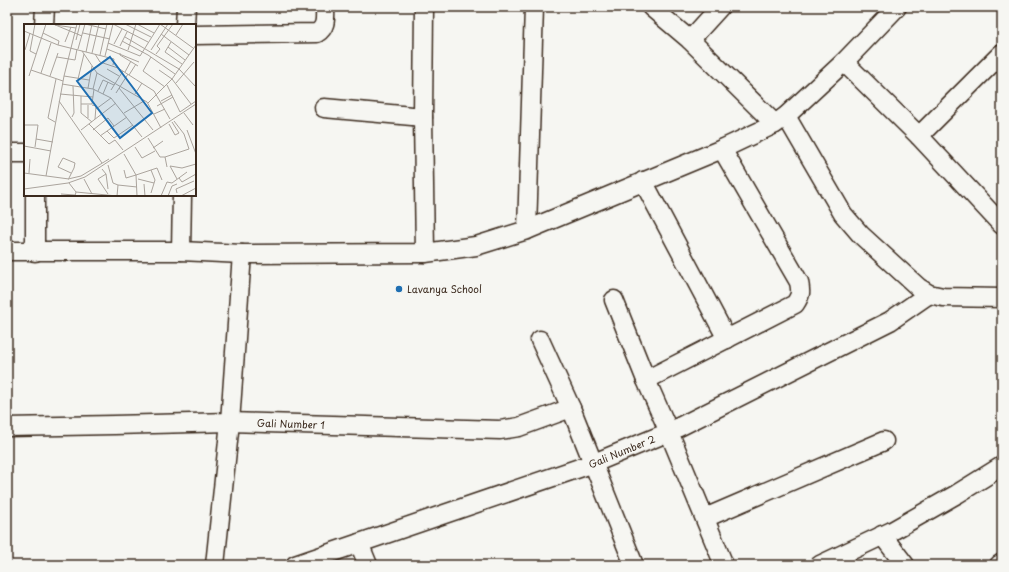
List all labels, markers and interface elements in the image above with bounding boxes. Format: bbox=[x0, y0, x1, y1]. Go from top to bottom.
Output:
inset map bbox=[24, 24, 196, 196]
place label: Lavanya School bbox=[407, 281, 482, 297]
marker: Lavanya School bbox=[394, 284, 404, 294]
street label: Gali Number 1 bbox=[257, 415, 325, 432]
street label: Gali Number 2 bbox=[586, 431, 657, 471]

